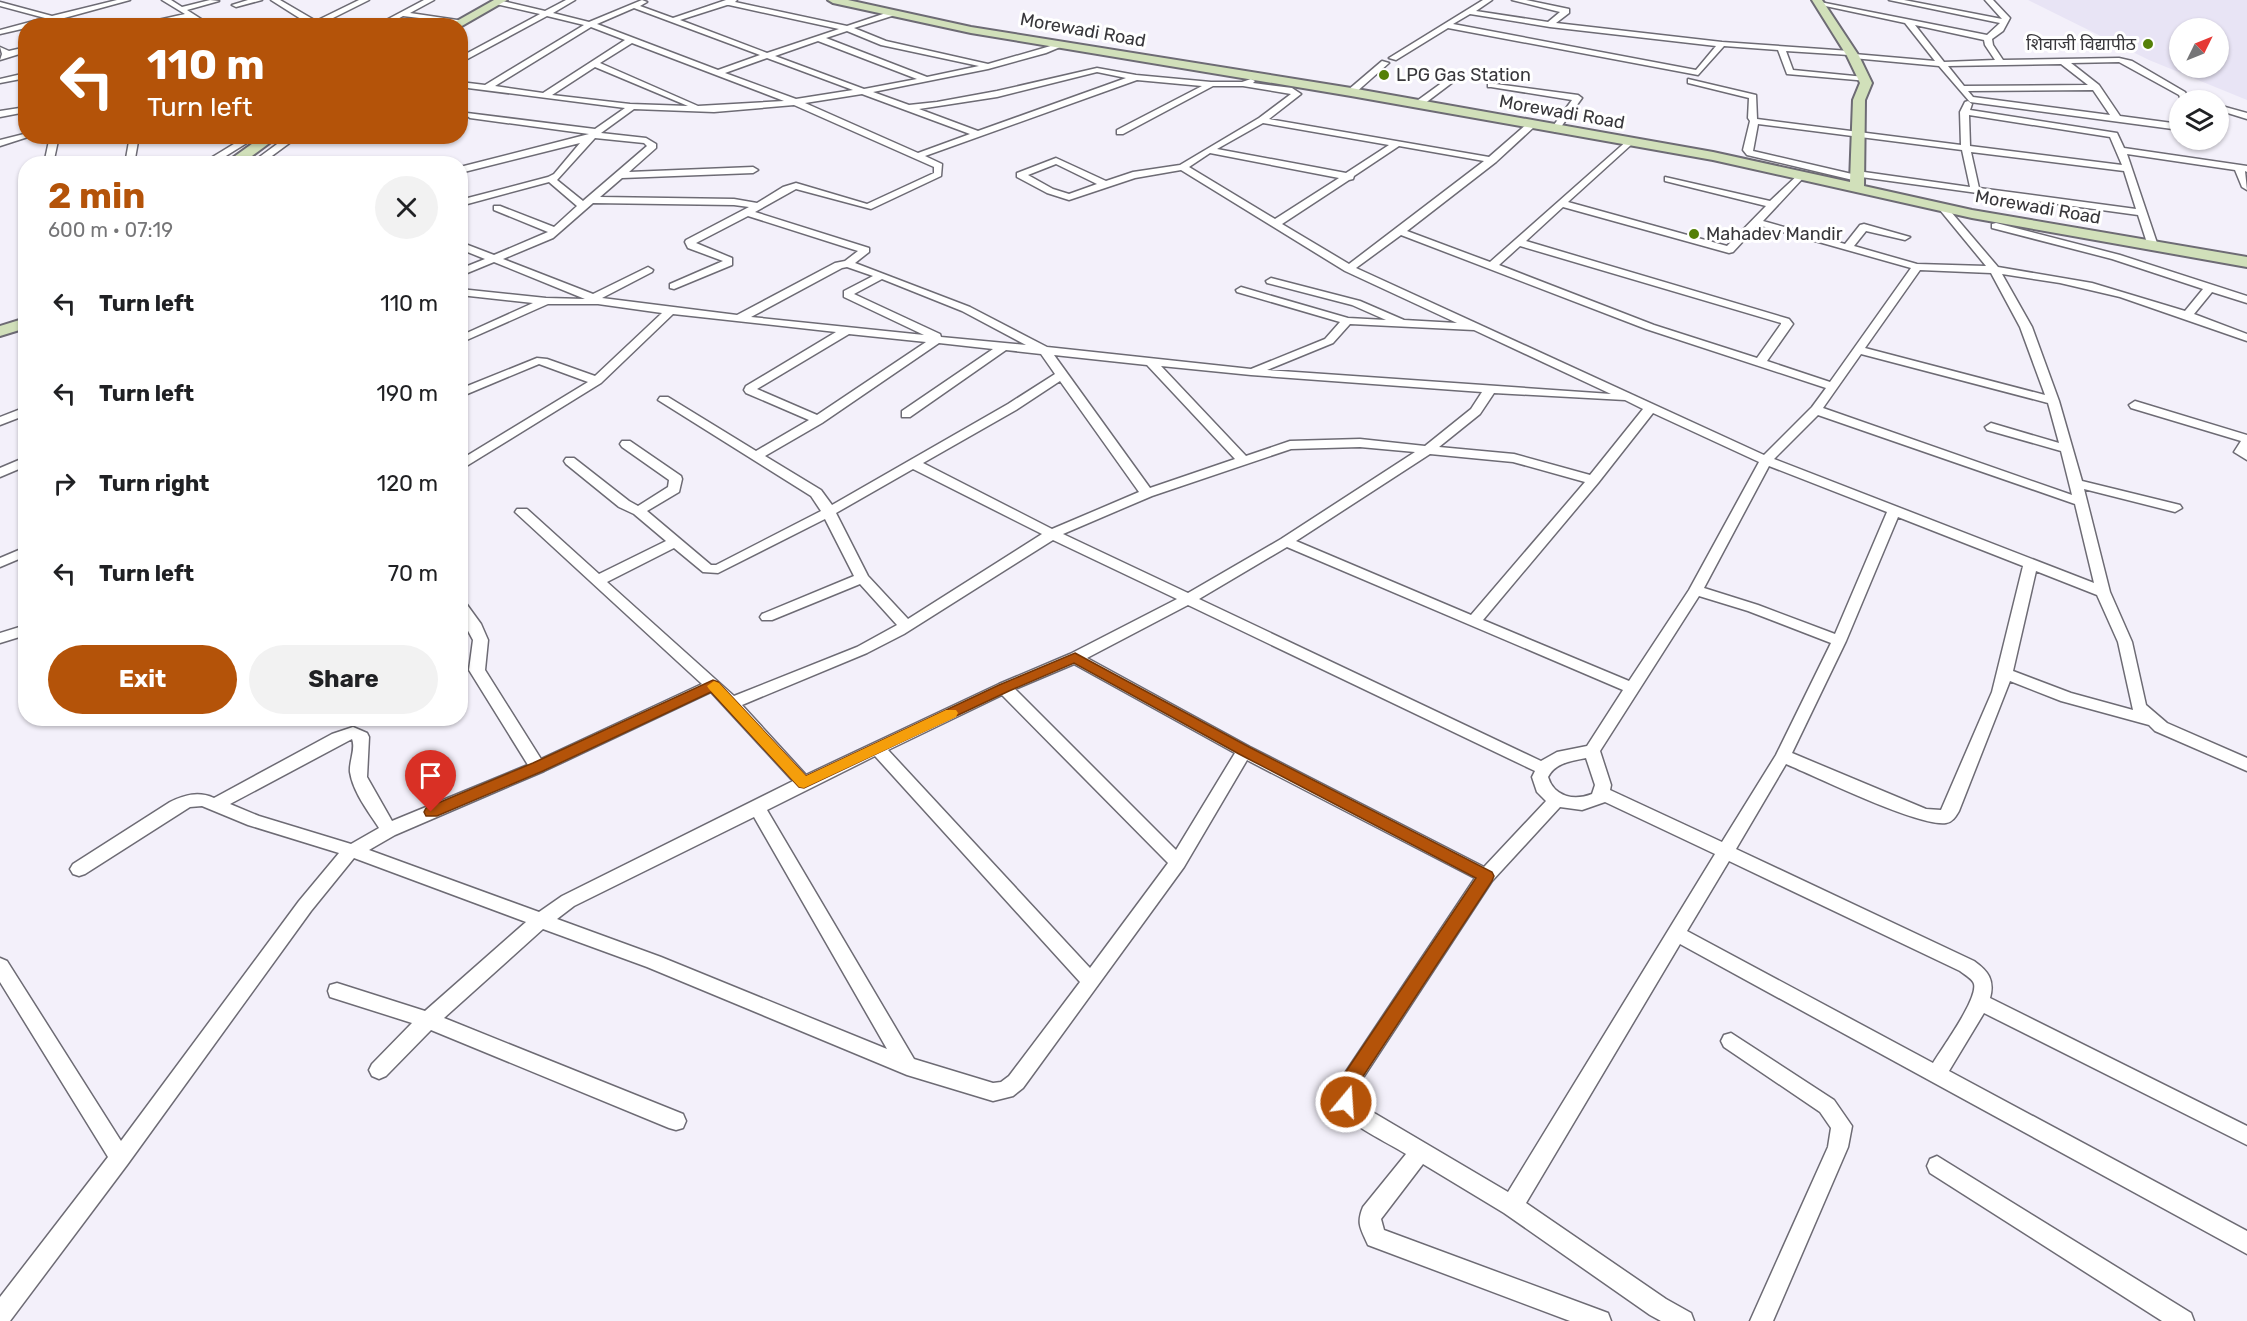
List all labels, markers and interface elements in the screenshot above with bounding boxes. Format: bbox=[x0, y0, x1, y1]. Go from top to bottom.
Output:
street label: Morewadi Road bbox=[1018, 8, 1148, 52]
north arrow bbox=[2169, 18, 2229, 78]
map controls bbox=[2169, 18, 2229, 150]
place label: शिवाजी विद्यापीठ bbox=[2026, 33, 2137, 55]
marker: शिवाजी विद्यापीठ bbox=[2141, 37, 2155, 51]
text: 110 m bbox=[147, 40, 265, 90]
icon: left bbox=[48, 42, 126, 120]
place label: LPG Gas Station bbox=[1396, 64, 1531, 86]
marker: LPG Gas Station bbox=[1377, 68, 1391, 82]
street label: Morewadi Road bbox=[1497, 90, 1627, 134]
button: layers bbox=[2169, 90, 2229, 150]
text: Turn left bbox=[147, 91, 252, 123]
text: 2 min bbox=[48, 174, 146, 217]
button: close bbox=[375, 176, 438, 239]
street label: Morewadi Road bbox=[1973, 185, 2103, 229]
text: 600 m · 07:19 bbox=[48, 218, 173, 242]
place label: Mahadev Mandir bbox=[1706, 223, 1843, 245]
marker: Mahadev Mandir bbox=[1687, 227, 1701, 241]
icon: left bbox=[48, 287, 81, 320]
text: Turn left bbox=[99, 290, 194, 317]
text: 110 m bbox=[380, 290, 438, 317]
icon: left bbox=[48, 377, 81, 410]
text: Turn left bbox=[99, 380, 194, 407]
text: 190 m bbox=[377, 380, 438, 407]
icon: right bbox=[48, 467, 81, 500]
text: Turn right bbox=[99, 470, 209, 497]
text: 120 m bbox=[377, 470, 438, 497]
icon: left bbox=[48, 557, 81, 590]
text: Turn left bbox=[99, 560, 194, 587]
text: 70 m bbox=[388, 560, 438, 587]
button: Exit bbox=[48, 645, 237, 714]
button: Share bbox=[249, 645, 438, 714]
pin bbox=[405, 750, 456, 812]
icon: arrive bbox=[414, 759, 447, 792]
position arrow bbox=[1314, 1070, 1378, 1134]

